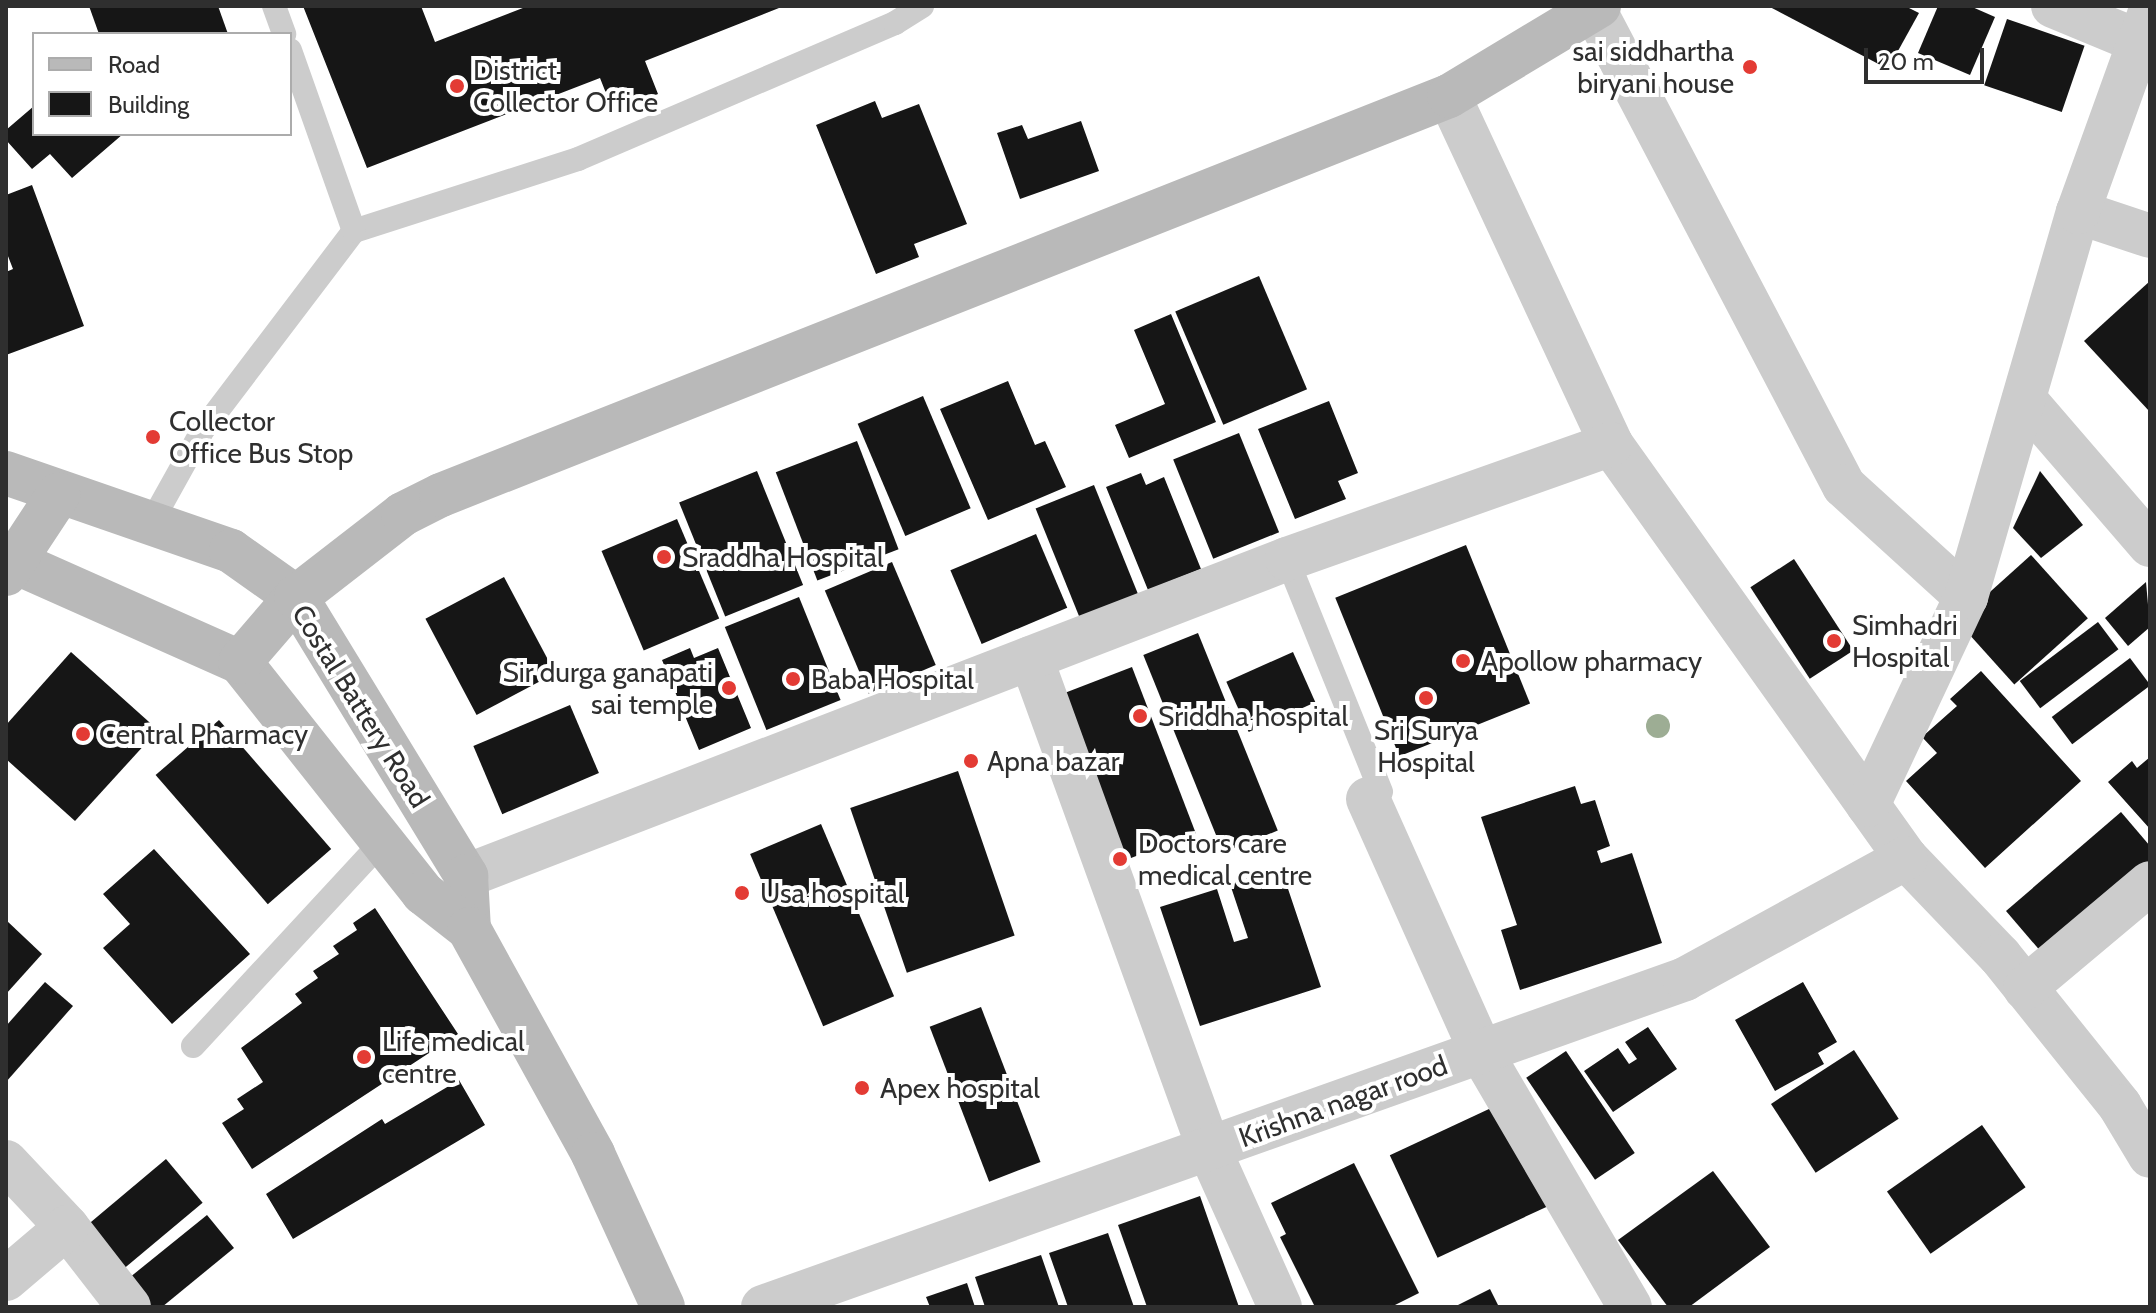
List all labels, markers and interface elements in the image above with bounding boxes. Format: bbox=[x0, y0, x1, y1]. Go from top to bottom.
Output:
legend bbox=[32, 32, 292, 136]
scale bar bbox=[1868, 32, 1988, 82]
place label: sai siddhartha biryani house bbox=[1573, 34, 1734, 100]
text: 20 m bbox=[1878, 47, 1934, 76]
text: Road bbox=[108, 50, 160, 79]
place label: District Collector Office bbox=[473, 53, 658, 119]
marker: sai siddhartha biryani house bbox=[1741, 58, 1759, 76]
marker: District Collector Office bbox=[448, 77, 466, 95]
text: Building bbox=[108, 90, 189, 119]
place label: Collector Office Bus Stop bbox=[169, 404, 353, 470]
marker: Collector Office Bus Stop bbox=[144, 428, 162, 446]
place label: Sraddha Hospital bbox=[682, 540, 884, 574]
marker: Sraddha Hospital bbox=[653, 546, 675, 568]
street label: Costal Battery Road bbox=[285, 598, 437, 814]
place label: Simhadri Hospital bbox=[1852, 608, 1958, 674]
marker: Simhadri Hospital bbox=[1823, 630, 1845, 652]
place label: Apollow pharmacy bbox=[1481, 644, 1702, 678]
marker: Apollow pharmacy bbox=[1452, 650, 1474, 672]
place label: Sir durga ganapati sai temple bbox=[503, 655, 713, 721]
place label: Baba Hospital bbox=[811, 662, 974, 696]
marker: Baba Hospital bbox=[782, 668, 804, 690]
marker: Sir durga ganapati sai temple bbox=[720, 679, 738, 697]
marker: Sri Surya Hospital bbox=[1415, 687, 1437, 709]
place label: Sriddha hospital bbox=[1158, 699, 1348, 733]
marker: Sriddha hospital bbox=[1129, 705, 1151, 727]
place label: Sri Surya Hospital bbox=[1374, 713, 1478, 779]
place label: Central Pharmacy bbox=[99, 717, 308, 751]
marker: Central Pharmacy bbox=[74, 725, 92, 743]
place label: Apna bazar bbox=[987, 744, 1120, 778]
marker: Apna bazar bbox=[962, 752, 980, 770]
place label: Doctors care medical centre bbox=[1138, 826, 1312, 892]
marker: Doctors care medical centre bbox=[1109, 848, 1131, 870]
place label: Usa hospital bbox=[760, 876, 904, 910]
marker: Usa hospital bbox=[731, 882, 753, 904]
place label: Life medical centre bbox=[382, 1024, 525, 1090]
marker: Life medical centre bbox=[353, 1046, 375, 1068]
street label: Krishna nagar rood bbox=[1234, 1048, 1452, 1154]
place label: Apex hospital bbox=[880, 1071, 1040, 1105]
marker: Apex hospital bbox=[851, 1077, 873, 1099]

